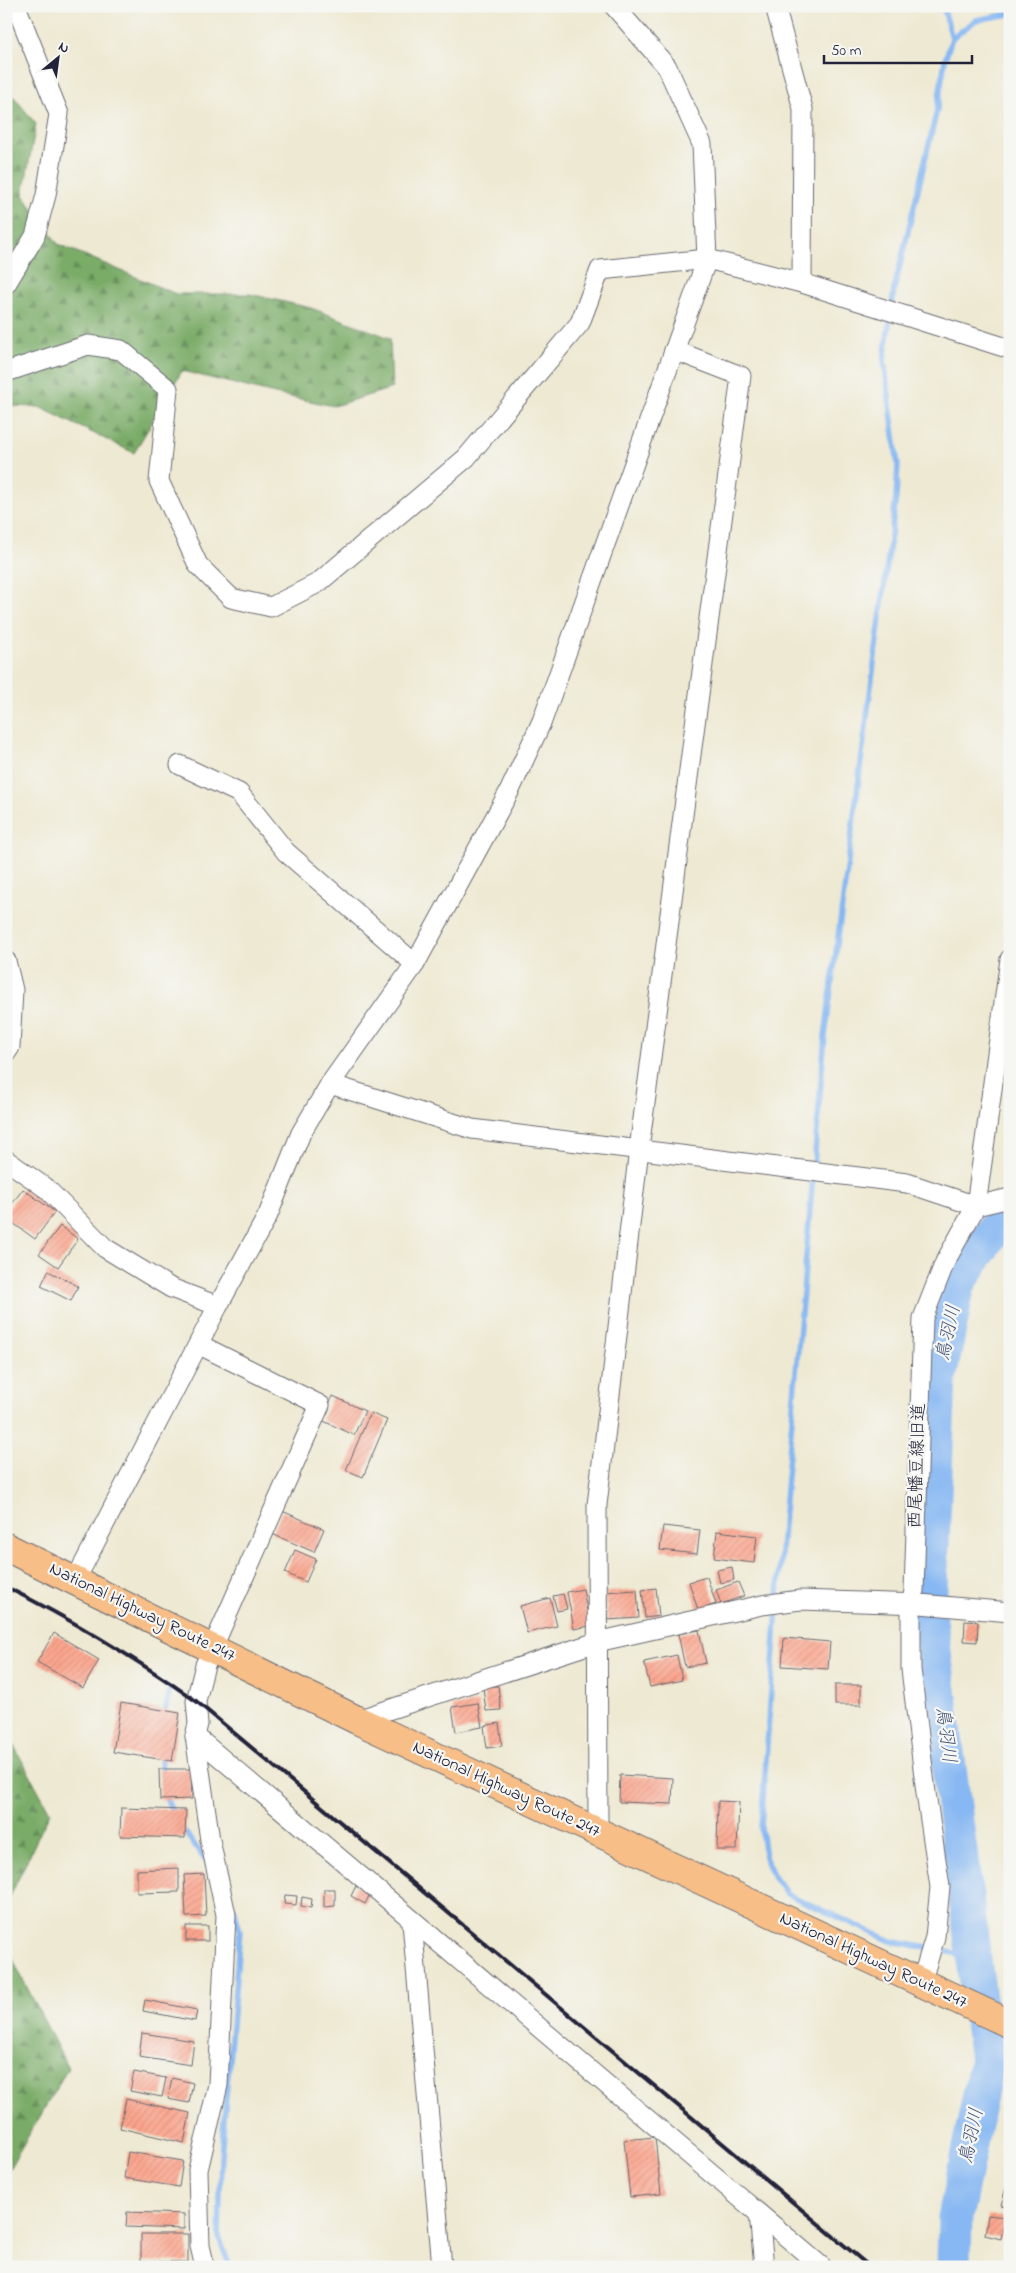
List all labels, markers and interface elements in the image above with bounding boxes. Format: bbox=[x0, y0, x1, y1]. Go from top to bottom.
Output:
north arrow bbox=[32, 32, 82, 82]
scale bar bbox=[824, 32, 971, 64]
text: N bbox=[54, 36, 73, 59]
text: 50 m bbox=[831, 40, 862, 62]
water label: 鳥羽川 bbox=[930, 1302, 968, 1364]
street label: 西尾幡豆線旧道 bbox=[903, 1403, 933, 1529]
street label: National Highway Route 247 bbox=[44, 1557, 240, 1671]
water label: 鳥羽川 bbox=[928, 1705, 962, 1765]
street label: National Highway Route 247 bbox=[408, 1735, 605, 1846]
street label: National Highway Route 247 bbox=[775, 1906, 972, 2017]
water label: 鳥羽川 bbox=[953, 2105, 991, 2167]

